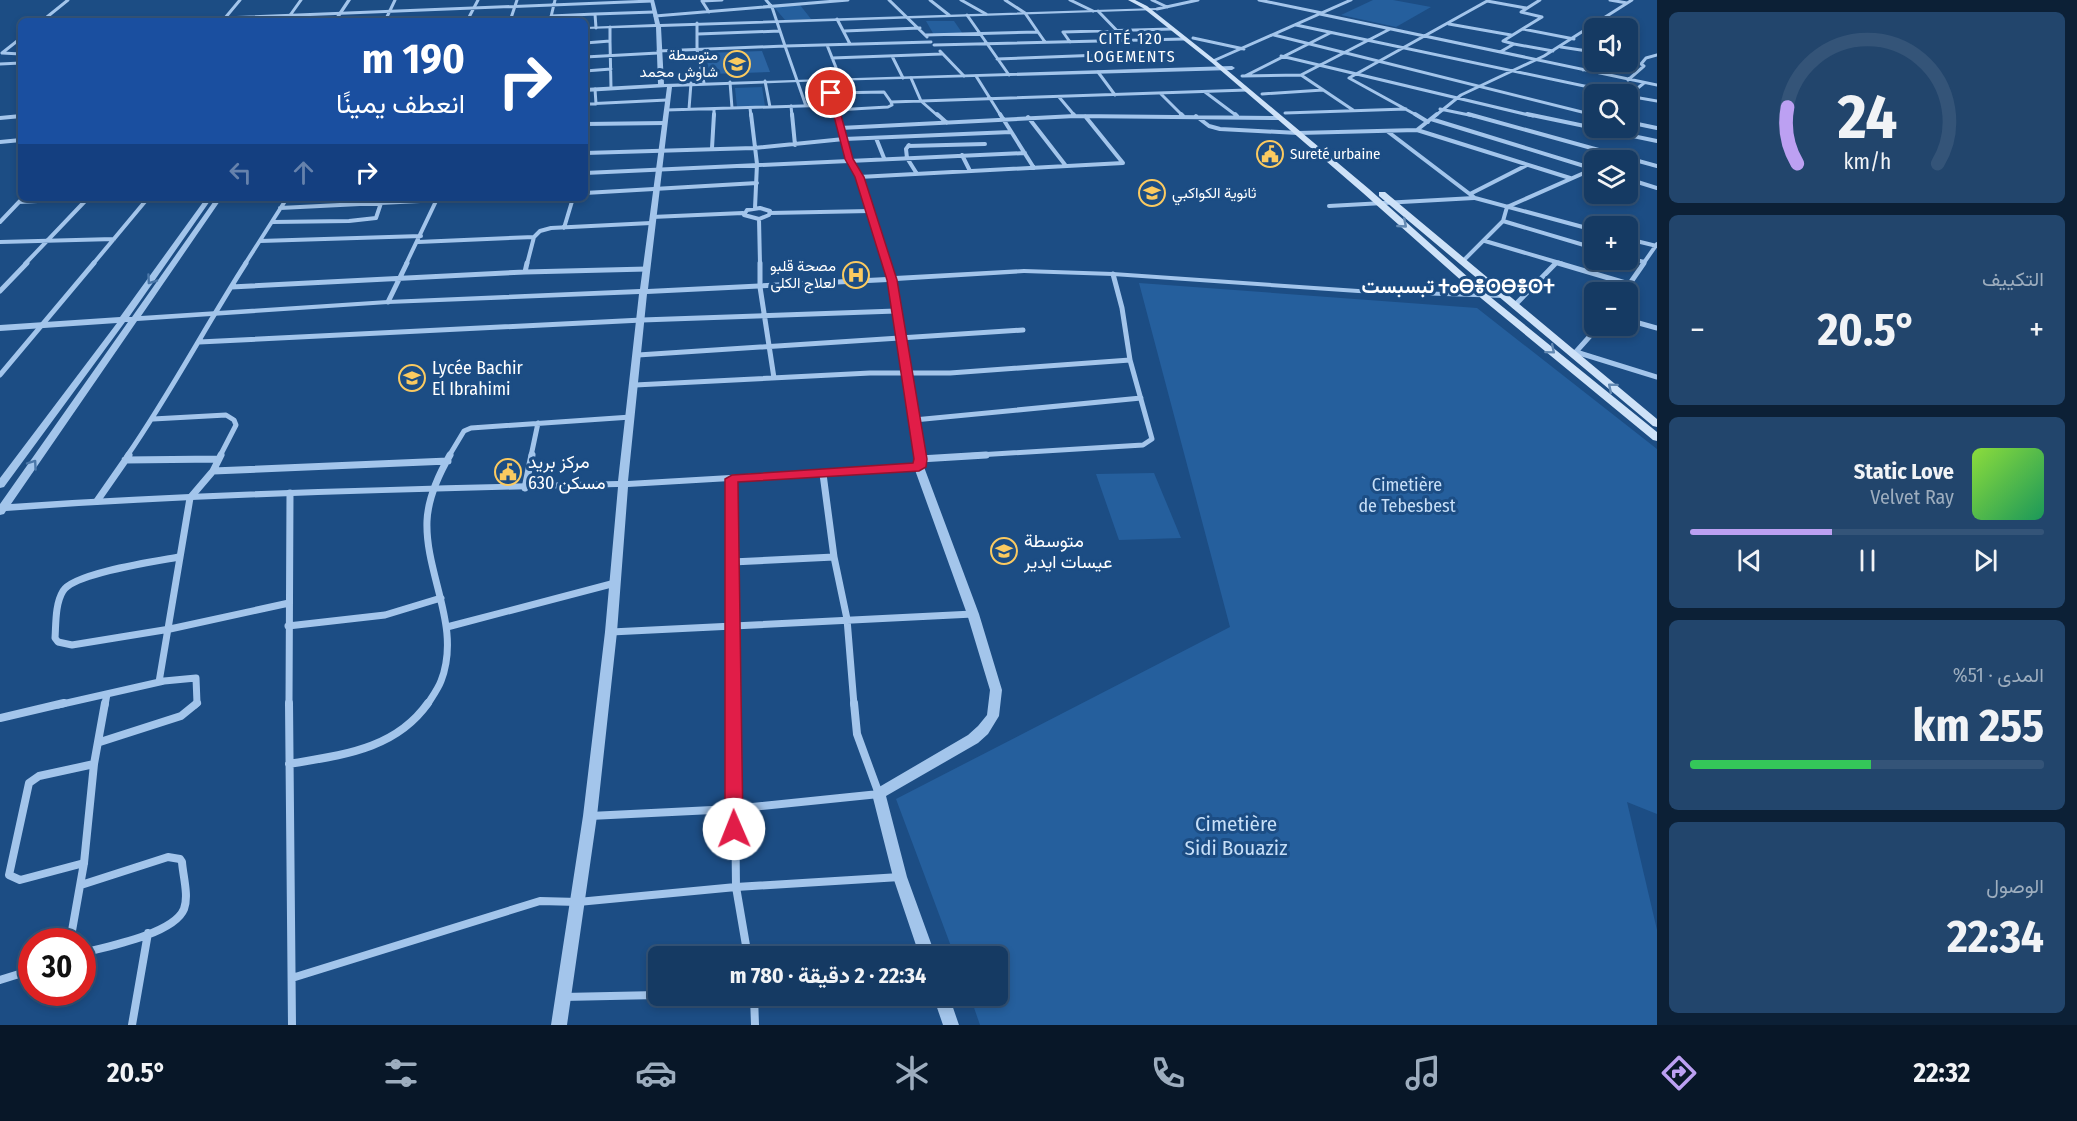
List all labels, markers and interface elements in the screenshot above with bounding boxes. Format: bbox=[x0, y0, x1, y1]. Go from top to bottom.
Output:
map controls bbox=[1584, 18, 1638, 336]
button: sound bbox=[1584, 18, 1638, 72]
district label: CITÉ 120 LOGEMENTS bbox=[1086, 29, 1176, 66]
text: 190 m bbox=[362, 34, 465, 84]
icon: right bbox=[486, 42, 564, 120]
place label: متوسطة شاوش محمد bbox=[640, 46, 718, 82]
school or university icon: متوسطة شاوش محمد bbox=[722, 49, 752, 79]
pin bbox=[805, 67, 856, 118]
icon: arrive bbox=[814, 76, 847, 109]
text: 24 bbox=[1836, 80, 1897, 155]
button: search bbox=[1584, 84, 1638, 138]
text: انعطف يمينًا bbox=[336, 88, 465, 120]
public building icon: Sureté urbaine bbox=[1255, 139, 1285, 169]
place label: Sureté urbaine bbox=[1290, 145, 1381, 163]
button: layers bbox=[1584, 150, 1638, 204]
text: km/h bbox=[1843, 150, 1891, 176]
icon: left bbox=[224, 156, 257, 189]
icon: ahead bbox=[287, 156, 320, 189]
icon: right bbox=[350, 156, 383, 189]
school or university icon: ثانوية الكواكبي bbox=[1137, 178, 1167, 208]
place label: ثانوية الكواكبي bbox=[1172, 184, 1256, 206]
one-way arrow bbox=[1396, 216, 1407, 227]
button: + bbox=[1584, 216, 1638, 270]
place label: مصحة قلبو لعلاج الكلى bbox=[770, 257, 836, 294]
hospital icon: مصحة قلبو لعلاج الكلى bbox=[841, 260, 871, 290]
text: التكييف bbox=[1982, 267, 2044, 291]
one-way arrow bbox=[147, 274, 158, 285]
district label: تبسبست ⵜⴰⴱⴻⵙⴱⴻⵙⵜ bbox=[1362, 274, 1554, 298]
button: − bbox=[1584, 282, 1638, 336]
text: 20.5° bbox=[1817, 303, 1916, 357]
text: − bbox=[1690, 310, 1705, 350]
text: + bbox=[2029, 310, 2044, 350]
one-way arrow bbox=[1544, 343, 1555, 354]
place label: Lycée Bachir El Ibrahimi bbox=[432, 357, 524, 400]
school or university icon: Lycée Bachir El Ibrahimi bbox=[397, 363, 427, 393]
one-way arrow bbox=[1608, 383, 1619, 394]
place label: مركز بريد 630 مسكن bbox=[528, 451, 605, 494]
public building icon: مركز بريد 630 مسكن bbox=[493, 457, 523, 487]
text: Static Love bbox=[1854, 458, 1954, 485]
one-way arrow bbox=[26, 460, 37, 471]
park label: Cimetière de Tebesbest bbox=[1358, 474, 1456, 517]
text: Velvet Ray bbox=[1870, 485, 1954, 509]
place label: متوسطة عيسات ايدير bbox=[1023, 530, 1112, 573]
school or university icon: متوسطة عيسات ايدير bbox=[989, 536, 1019, 566]
icon: previous bbox=[1733, 544, 1766, 577]
icon: pause bbox=[1851, 544, 1884, 577]
icon: next bbox=[1969, 544, 2002, 577]
text: المدى · 51% bbox=[1953, 663, 2044, 687]
text: 255 km bbox=[1913, 699, 2044, 753]
position arrow bbox=[702, 797, 766, 861]
park label: Cimetière Sidi Bouaziz bbox=[1185, 811, 1287, 861]
text: الوصول bbox=[1986, 874, 2044, 898]
text: 22:34 bbox=[1947, 910, 2044, 964]
speed limit sign: 30 bbox=[18, 928, 96, 1006]
text: 22:34 · 2 دقيقة · 780 m bbox=[730, 962, 926, 989]
icon: filters bbox=[380, 1052, 422, 1094]
icon: car bbox=[635, 1052, 677, 1094]
icon: climate bbox=[891, 1052, 933, 1094]
icon: phone bbox=[1147, 1052, 1189, 1094]
icon: music bbox=[1402, 1052, 1444, 1094]
icon: directions bbox=[1658, 1052, 1700, 1094]
text: 20.5° bbox=[107, 1057, 166, 1089]
text: 22:32 bbox=[1914, 1057, 1970, 1089]

